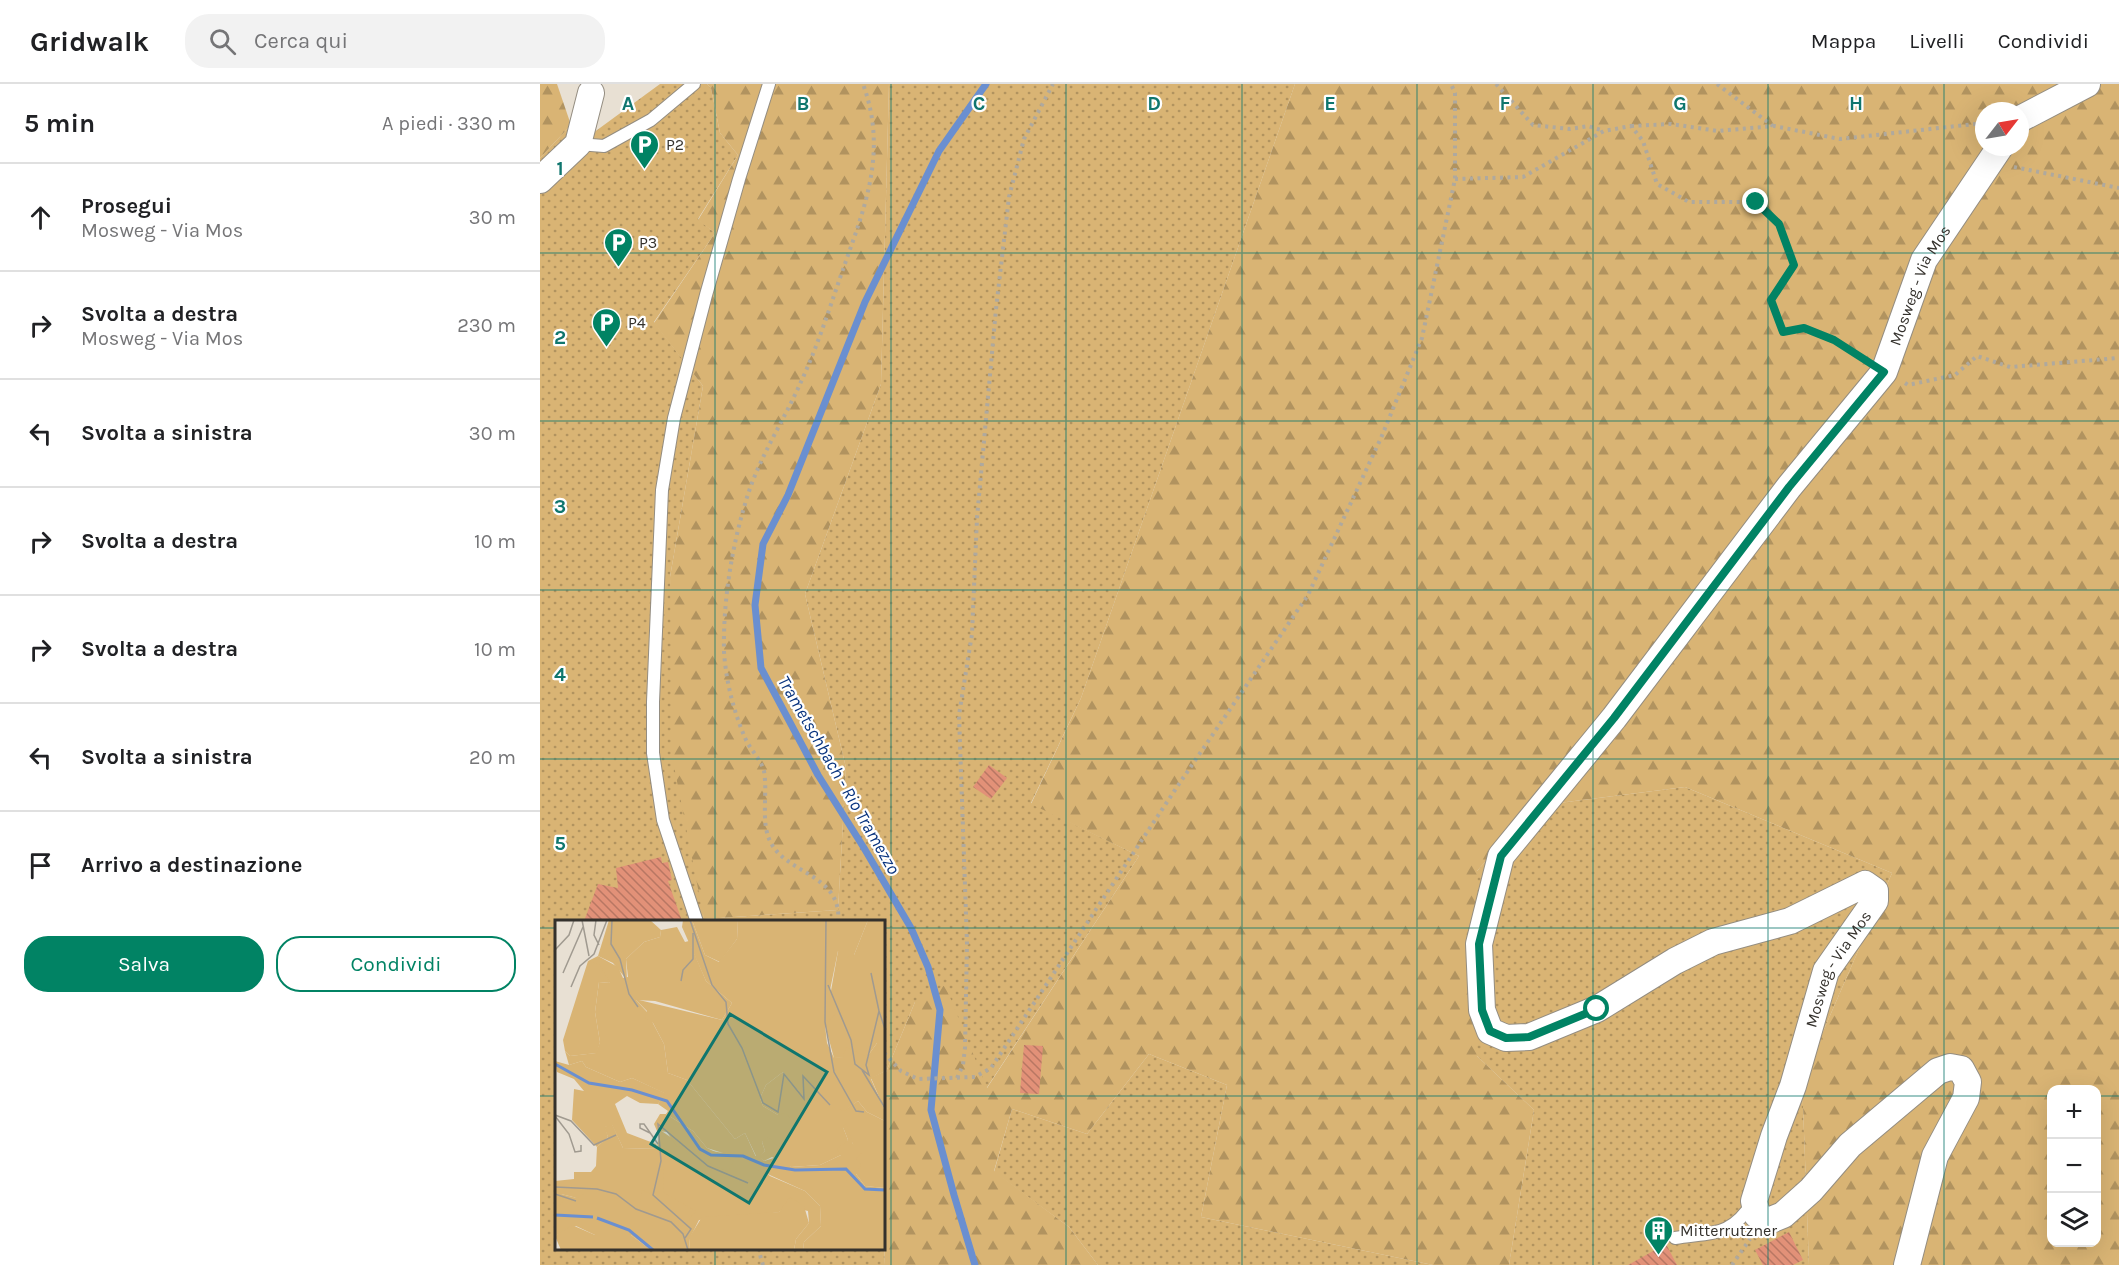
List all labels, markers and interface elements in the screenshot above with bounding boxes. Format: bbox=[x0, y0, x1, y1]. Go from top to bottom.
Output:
search box bbox=[185, 14, 605, 68]
text: Gridwalk bbox=[30, 25, 149, 58]
icon: search bbox=[206, 25, 239, 58]
text: Cerca qui bbox=[254, 28, 348, 54]
text: Mappa bbox=[1811, 29, 1876, 53]
text: Livelli bbox=[1909, 29, 1965, 53]
text: Condividi bbox=[1998, 29, 2089, 53]
text: A bbox=[622, 92, 635, 115]
text: B bbox=[797, 92, 809, 115]
text: C bbox=[973, 92, 985, 115]
text: D bbox=[1147, 92, 1161, 115]
text: E bbox=[1324, 92, 1336, 115]
text: F bbox=[1500, 92, 1511, 115]
text: G bbox=[1673, 92, 1687, 115]
text: H bbox=[1849, 92, 1863, 115]
north arrow bbox=[1975, 102, 2029, 156]
text: 5 min bbox=[24, 108, 95, 139]
text: A piedi · 330 m bbox=[382, 112, 516, 135]
parking icon: P2 bbox=[629, 128, 661, 170]
place label: P2 bbox=[666, 135, 684, 154]
text: 1 bbox=[556, 157, 564, 180]
route end bbox=[1742, 188, 1768, 214]
text: Prosegui bbox=[81, 193, 172, 219]
icon: ahead bbox=[24, 201, 57, 234]
text: 30 m bbox=[469, 206, 516, 229]
text: Mosweg - Via Mos bbox=[81, 219, 243, 242]
street label: Mosweg - Via Mos bbox=[1885, 221, 1954, 348]
parking icon: P3 bbox=[602, 226, 634, 268]
place label: P3 bbox=[639, 233, 657, 252]
text: Svolta a destra bbox=[81, 301, 238, 327]
parking icon: P4 bbox=[591, 306, 623, 348]
icon: right bbox=[24, 309, 57, 342]
place label: P4 bbox=[628, 313, 646, 332]
text: 230 m bbox=[457, 314, 516, 337]
text: 2 bbox=[554, 326, 566, 349]
text: Mosweg - Via Mos bbox=[81, 327, 243, 350]
icon: left bbox=[24, 417, 57, 450]
text: Svolta a sinistra bbox=[81, 420, 253, 446]
text: 30 m bbox=[469, 422, 516, 445]
text: 3 bbox=[554, 495, 566, 518]
icon: right bbox=[24, 525, 57, 558]
text: Svolta a destra bbox=[81, 528, 238, 554]
text: 10 m bbox=[474, 530, 516, 553]
icon: right bbox=[24, 633, 57, 666]
text: Svolta a destra bbox=[81, 636, 238, 662]
text: 10 m bbox=[474, 638, 516, 661]
text: 4 bbox=[554, 663, 566, 686]
water label: Trametschbach - Rio Tramezzo bbox=[773, 672, 905, 878]
icon: left bbox=[24, 741, 57, 774]
text: Svolta a sinistra bbox=[81, 744, 253, 770]
text: 20 m bbox=[469, 746, 516, 769]
text: 5 bbox=[554, 832, 566, 855]
icon: arrive bbox=[24, 849, 57, 882]
text: Arrivo a destinazione bbox=[81, 852, 302, 878]
street label: Mosweg - Via Mos bbox=[1801, 907, 1875, 1030]
inset map bbox=[555, 920, 885, 1250]
button: Salva bbox=[24, 936, 264, 992]
button: Condividi bbox=[276, 936, 516, 992]
route start bbox=[1583, 995, 1609, 1021]
map controls bbox=[2047, 1085, 2101, 1247]
button: + bbox=[2047, 1085, 2101, 1139]
button: − bbox=[2047, 1139, 2101, 1193]
button: layers bbox=[2047, 1193, 2101, 1247]
building icon: Mitterrutzner bbox=[1643, 1214, 1675, 1256]
place label: Mitterrutzner bbox=[1680, 1221, 1777, 1240]

